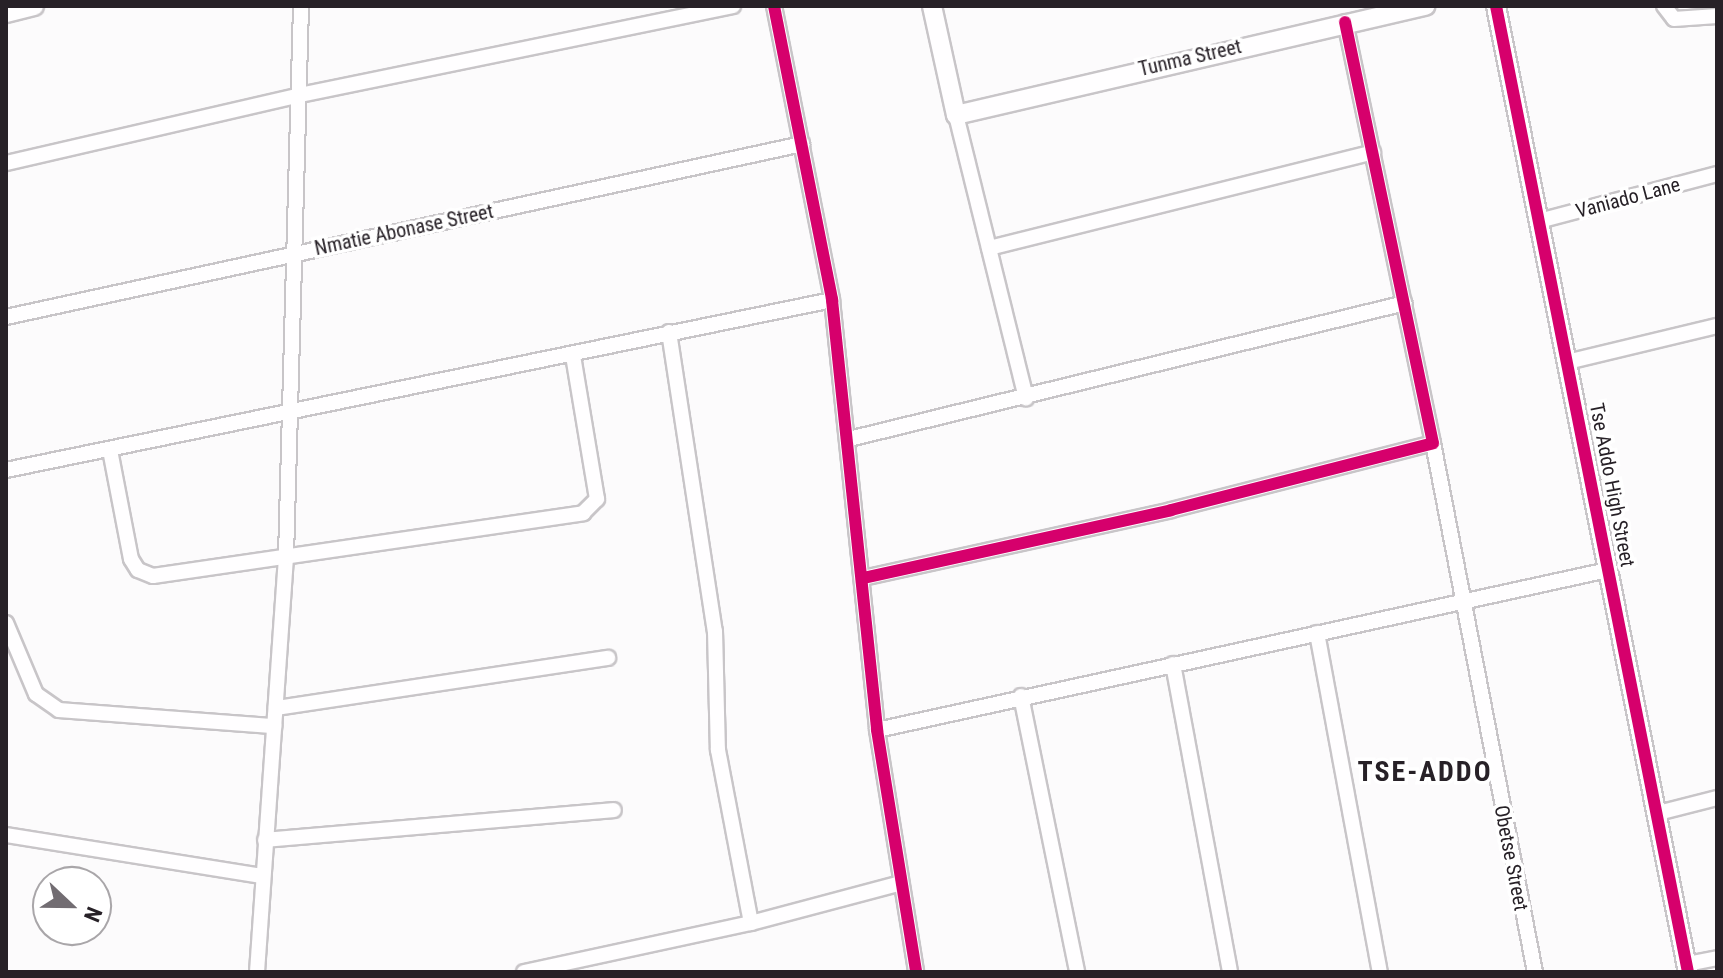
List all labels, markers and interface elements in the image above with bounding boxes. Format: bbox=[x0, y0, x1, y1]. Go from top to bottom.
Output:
street label: Tunma Street bbox=[1136, 35, 1244, 81]
street label: Vaniado Lane bbox=[1573, 173, 1683, 223]
street label: Nmatie Abonase Street bbox=[312, 199, 496, 261]
street label: Tse Addo High Street bbox=[1584, 401, 1640, 569]
district label: TSE-ADDO bbox=[1357, 755, 1493, 789]
street label: Obetse Street bbox=[1489, 803, 1533, 913]
north arrow bbox=[32, 866, 112, 946]
text: N bbox=[79, 903, 107, 925]

